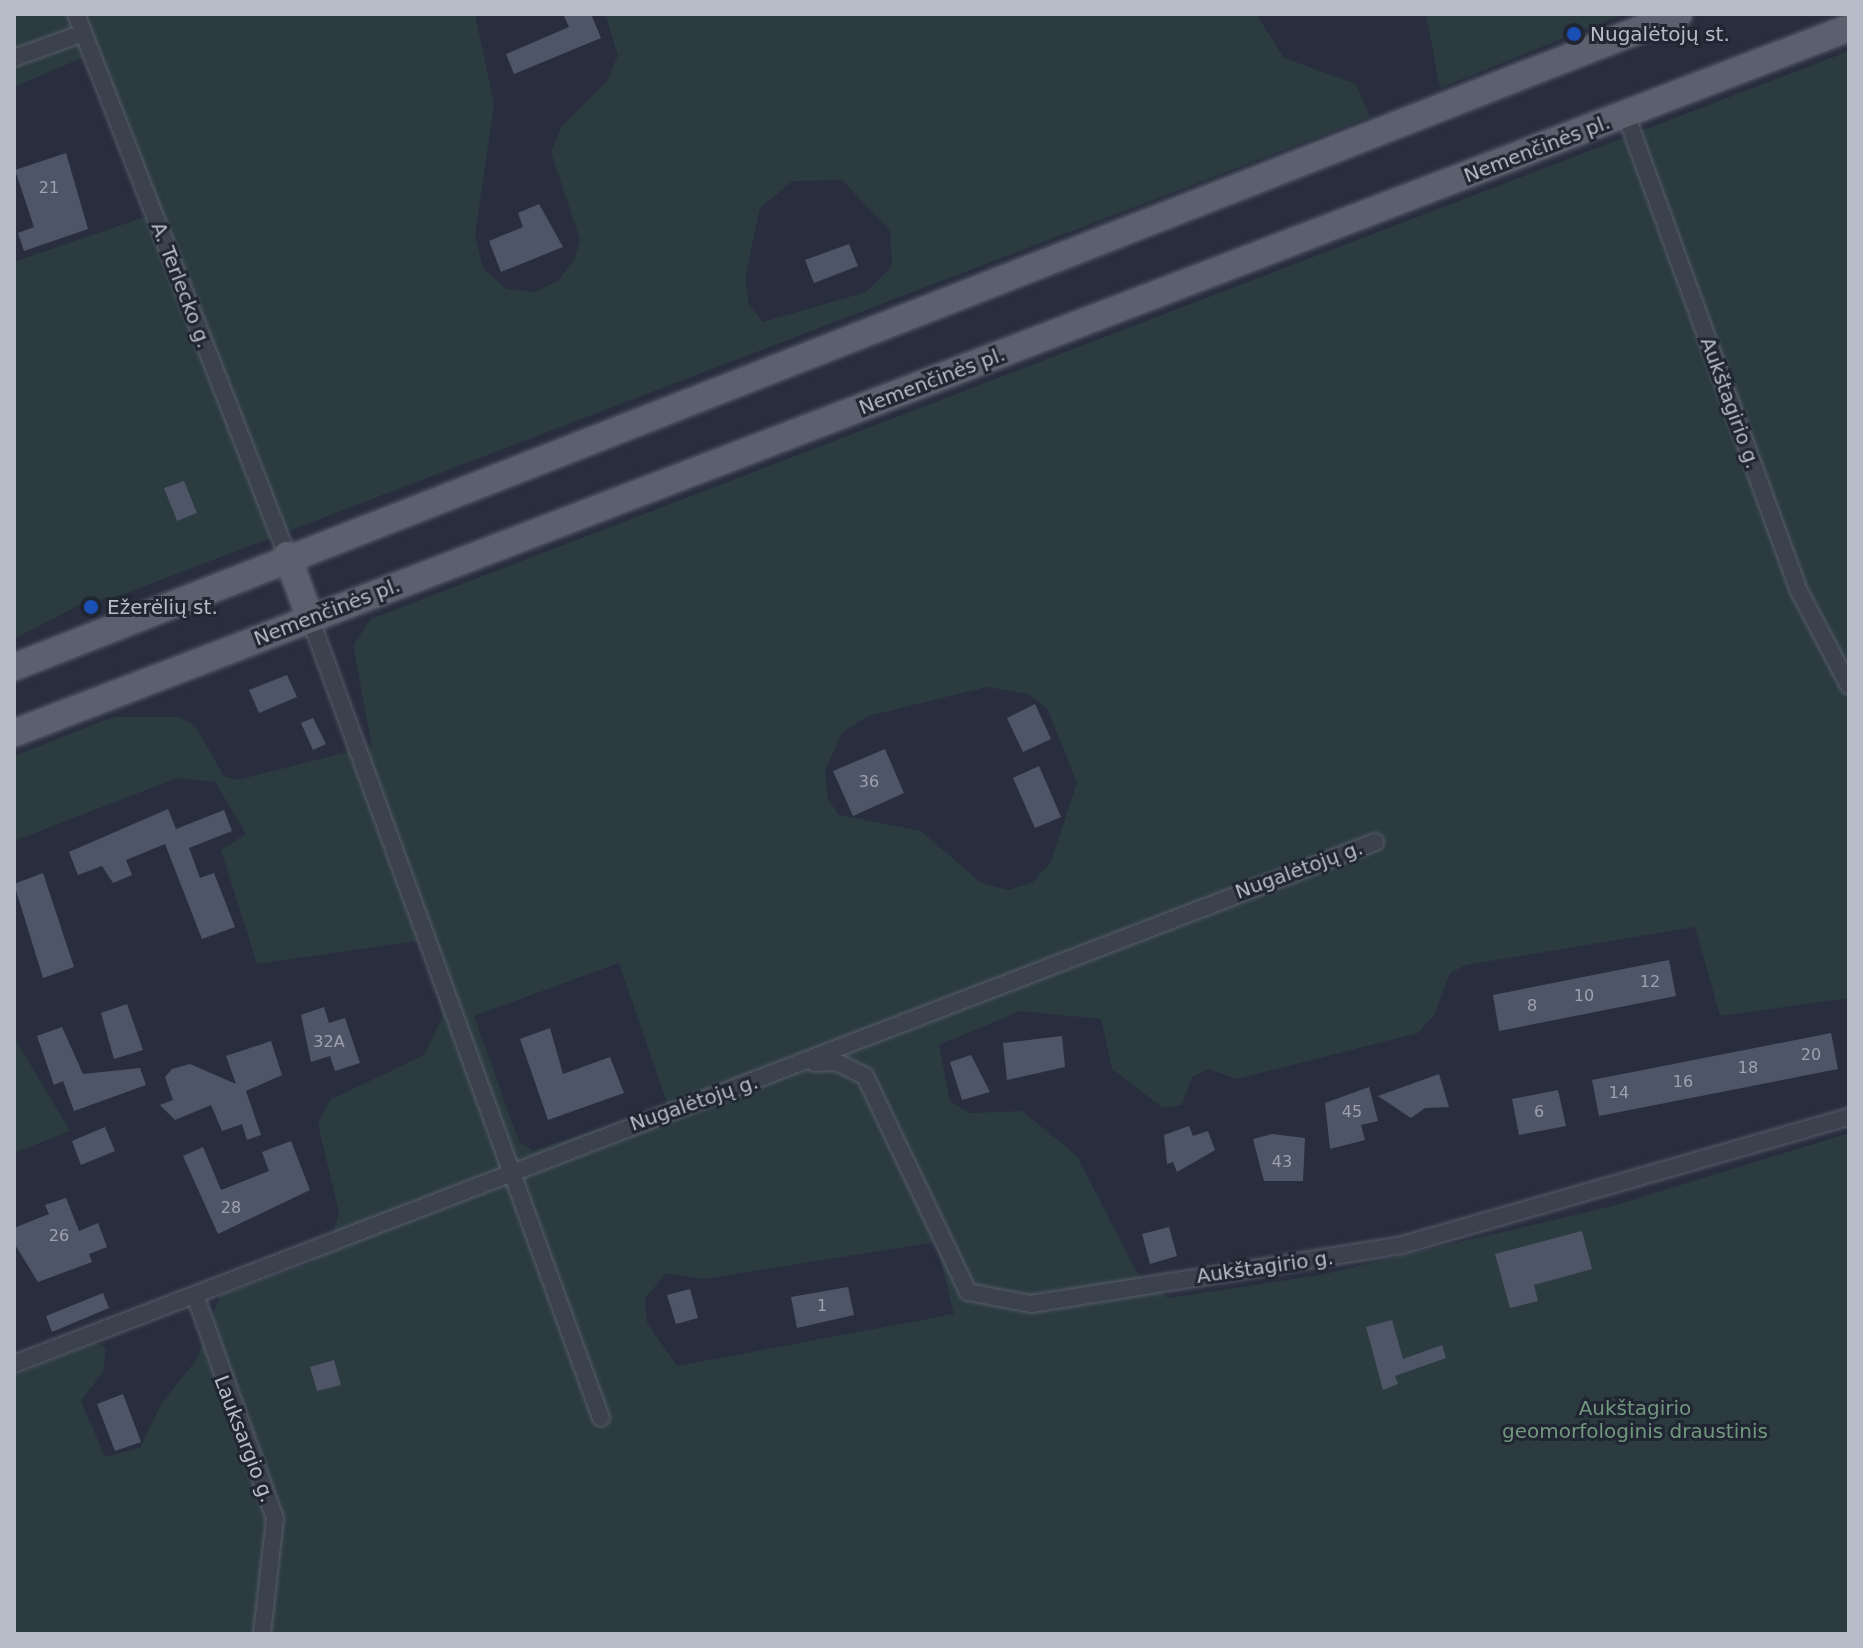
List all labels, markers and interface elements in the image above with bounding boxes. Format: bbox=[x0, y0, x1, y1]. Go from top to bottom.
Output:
place label: Nugalėtojų st. bbox=[1590, 22, 1730, 46]
marker: Nugalėtojų st. bbox=[1565, 25, 1583, 43]
street label: Nemenčinės pl. bbox=[1461, 110, 1613, 188]
house number: 21 bbox=[39, 178, 59, 198]
street label: A. Terlecko g. bbox=[146, 219, 216, 351]
street label: Aukštagirio g. bbox=[1695, 334, 1765, 472]
street label: Nemenčinės pl. bbox=[856, 342, 1008, 420]
street label: Nemenčinės pl. bbox=[251, 573, 403, 651]
place label: Ežerėlių st. bbox=[107, 595, 218, 619]
marker: Ežerėlių st. bbox=[82, 598, 100, 616]
house number: 36 bbox=[859, 772, 879, 792]
street label: Nugalėtojų g. bbox=[1232, 836, 1366, 904]
house number: 12 bbox=[1640, 972, 1660, 992]
house number: 10 bbox=[1574, 986, 1594, 1006]
house number: 8 bbox=[1527, 996, 1537, 1016]
house number: 32A bbox=[313, 1032, 345, 1052]
house number: 20 bbox=[1801, 1045, 1821, 1065]
house number: 18 bbox=[1738, 1058, 1758, 1078]
street label: Nugalėtojų g. bbox=[627, 1070, 761, 1136]
house number: 16 bbox=[1673, 1072, 1693, 1092]
house number: 14 bbox=[1609, 1083, 1629, 1103]
house number: 45 bbox=[1342, 1102, 1362, 1122]
house number: 6 bbox=[1534, 1102, 1544, 1122]
house number: 43 bbox=[1272, 1152, 1292, 1172]
house number: 28 bbox=[221, 1198, 241, 1218]
house number: 26 bbox=[49, 1226, 69, 1246]
street label: Aukštagirio g. bbox=[1195, 1246, 1335, 1288]
house number: 1 bbox=[817, 1296, 827, 1316]
street label: Lauksargio g. bbox=[209, 1372, 279, 1506]
park label: Aukštagirio geomorfologinis draustinis bbox=[1502, 1397, 1768, 1444]

